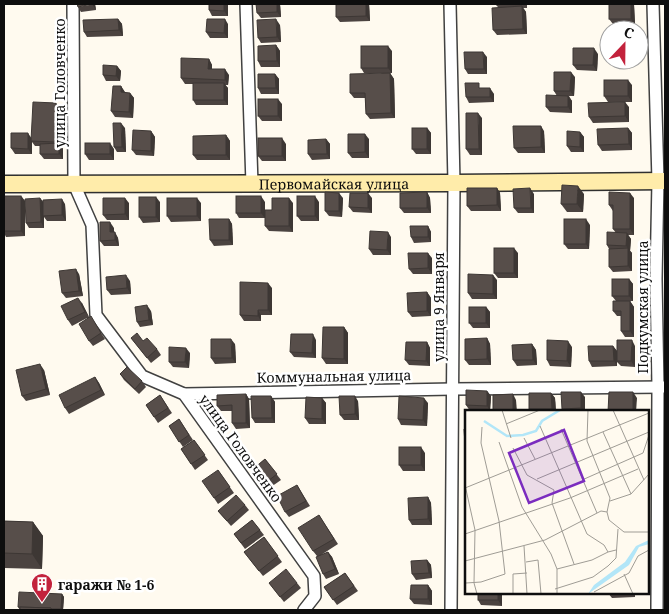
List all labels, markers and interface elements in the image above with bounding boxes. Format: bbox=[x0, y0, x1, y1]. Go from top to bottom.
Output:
street label: улица Головченко bbox=[50, 18, 69, 148]
north arrow bbox=[599, 20, 649, 70]
text: С bbox=[621, 22, 637, 43]
street label: Первомайская улица bbox=[259, 174, 409, 193]
street label: Подкумская улица bbox=[633, 240, 652, 374]
street label: улица 9 Января bbox=[429, 252, 448, 362]
street label: Коммунальная улица bbox=[256, 365, 412, 387]
street label: улица Головченко bbox=[195, 390, 287, 506]
inset map bbox=[465, 410, 649, 594]
building icon: гаражи № 1-6 bbox=[30, 572, 54, 603]
place label: гаражи № 1-6 bbox=[58, 575, 154, 594]

